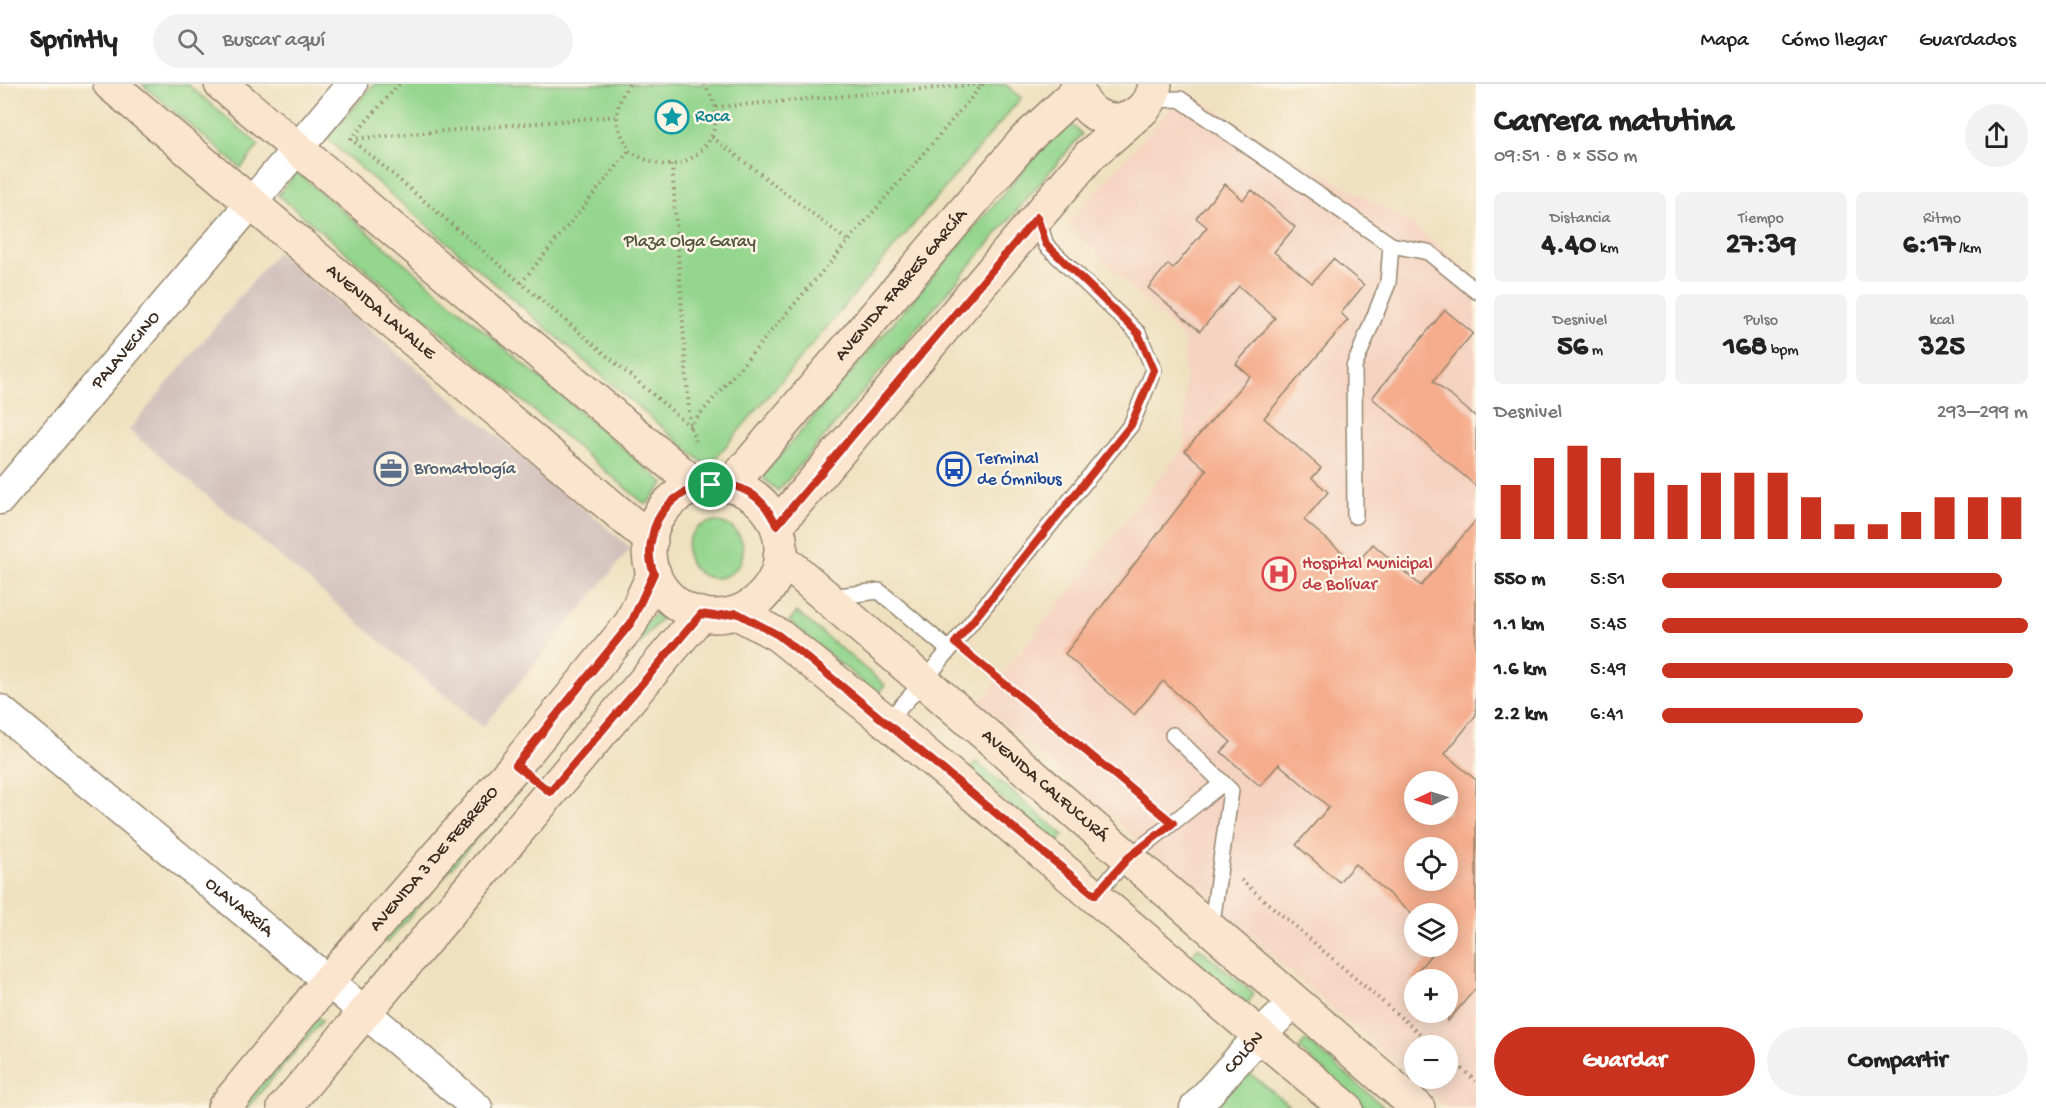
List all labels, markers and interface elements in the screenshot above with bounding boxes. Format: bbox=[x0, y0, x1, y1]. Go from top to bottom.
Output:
search box bbox=[153, 14, 573, 68]
text: Sprintly bbox=[30, 25, 117, 58]
icon: search bbox=[174, 25, 207, 58]
text: Buscar aquí bbox=[222, 28, 325, 54]
text: Mapa bbox=[1700, 29, 1749, 54]
text: Cómo llegar bbox=[1782, 29, 1886, 54]
text: Guardados bbox=[1919, 29, 2016, 54]
place icon: Roca bbox=[654, 99, 690, 135]
text: Carrera matutina bbox=[1494, 104, 1734, 142]
button: share bbox=[1965, 104, 2028, 167]
place label: Roca bbox=[695, 107, 731, 128]
text: 09:51 · 8 × 550 m bbox=[1494, 146, 1637, 169]
street label: AVENIDA FABRES GARCÍA bbox=[831, 204, 973, 365]
text: Distancia bbox=[1550, 210, 1610, 229]
text: Tiempo bbox=[1738, 210, 1784, 229]
text: Ritmo bbox=[1923, 210, 1961, 229]
text: 4.40 bbox=[1541, 229, 1596, 264]
text: 27:39 bbox=[1726, 229, 1796, 264]
text: 6:17 bbox=[1903, 229, 1955, 264]
park label: Plaza Olga Garay bbox=[623, 232, 756, 253]
text: km bbox=[1596, 240, 1619, 259]
text: /km bbox=[1955, 240, 1981, 259]
street label: AVENIDA LAVALLE bbox=[322, 260, 440, 365]
street label: PALAVECINO bbox=[87, 307, 165, 394]
text: Desnivel bbox=[1553, 312, 1607, 331]
text: Pulso bbox=[1744, 312, 1778, 331]
text: kcal bbox=[1930, 312, 1954, 331]
text: 56 bbox=[1557, 331, 1588, 366]
text: 168 bbox=[1723, 331, 1767, 366]
text: 325 bbox=[1919, 331, 1965, 366]
text: m bbox=[1588, 342, 1603, 361]
text: bpm bbox=[1767, 342, 1799, 361]
text: Desnivel bbox=[1494, 402, 1562, 425]
text: 293–299 m bbox=[1937, 402, 2028, 425]
place label: Terminal de Ómnibus bbox=[976, 449, 1063, 491]
office icon: Bromatología bbox=[373, 451, 409, 487]
bus stop icon: Terminal de Ómnibus bbox=[936, 451, 972, 487]
place label: Bromatología bbox=[413, 459, 517, 480]
pin bbox=[685, 459, 736, 510]
icon: arrive bbox=[694, 468, 727, 501]
place label: Hospital Municipal de Bolívar bbox=[1302, 554, 1433, 596]
hospital icon: Hospital Municipal de Bolívar bbox=[1261, 556, 1297, 592]
text: 550 m bbox=[1494, 569, 1545, 592]
text: 5:51 bbox=[1590, 569, 1625, 592]
text: 1.1 km bbox=[1494, 614, 1544, 637]
text: 5:45 bbox=[1590, 614, 1627, 637]
text: 1.6 km bbox=[1494, 659, 1546, 682]
text: 5:49 bbox=[1590, 659, 1626, 682]
text: 2.2 km bbox=[1494, 704, 1548, 727]
text: 6:41 bbox=[1590, 704, 1624, 727]
street label: AVENIDA CALFUCURÁ bbox=[977, 725, 1115, 847]
north arrow bbox=[1404, 771, 1458, 825]
map controls bbox=[1404, 771, 1458, 1089]
street label: AVENIDA 3 DE FEBRERO bbox=[365, 782, 503, 936]
button: locate bbox=[1404, 837, 1458, 891]
street label: OLAVARRÍA bbox=[200, 873, 279, 943]
button: layers bbox=[1404, 903, 1458, 957]
button: + bbox=[1404, 969, 1458, 1023]
street label: COLÓN bbox=[1220, 1027, 1269, 1078]
button: Guardar bbox=[1494, 1027, 1755, 1096]
button: Compartir bbox=[1767, 1027, 2028, 1096]
button: − bbox=[1404, 1035, 1458, 1089]

